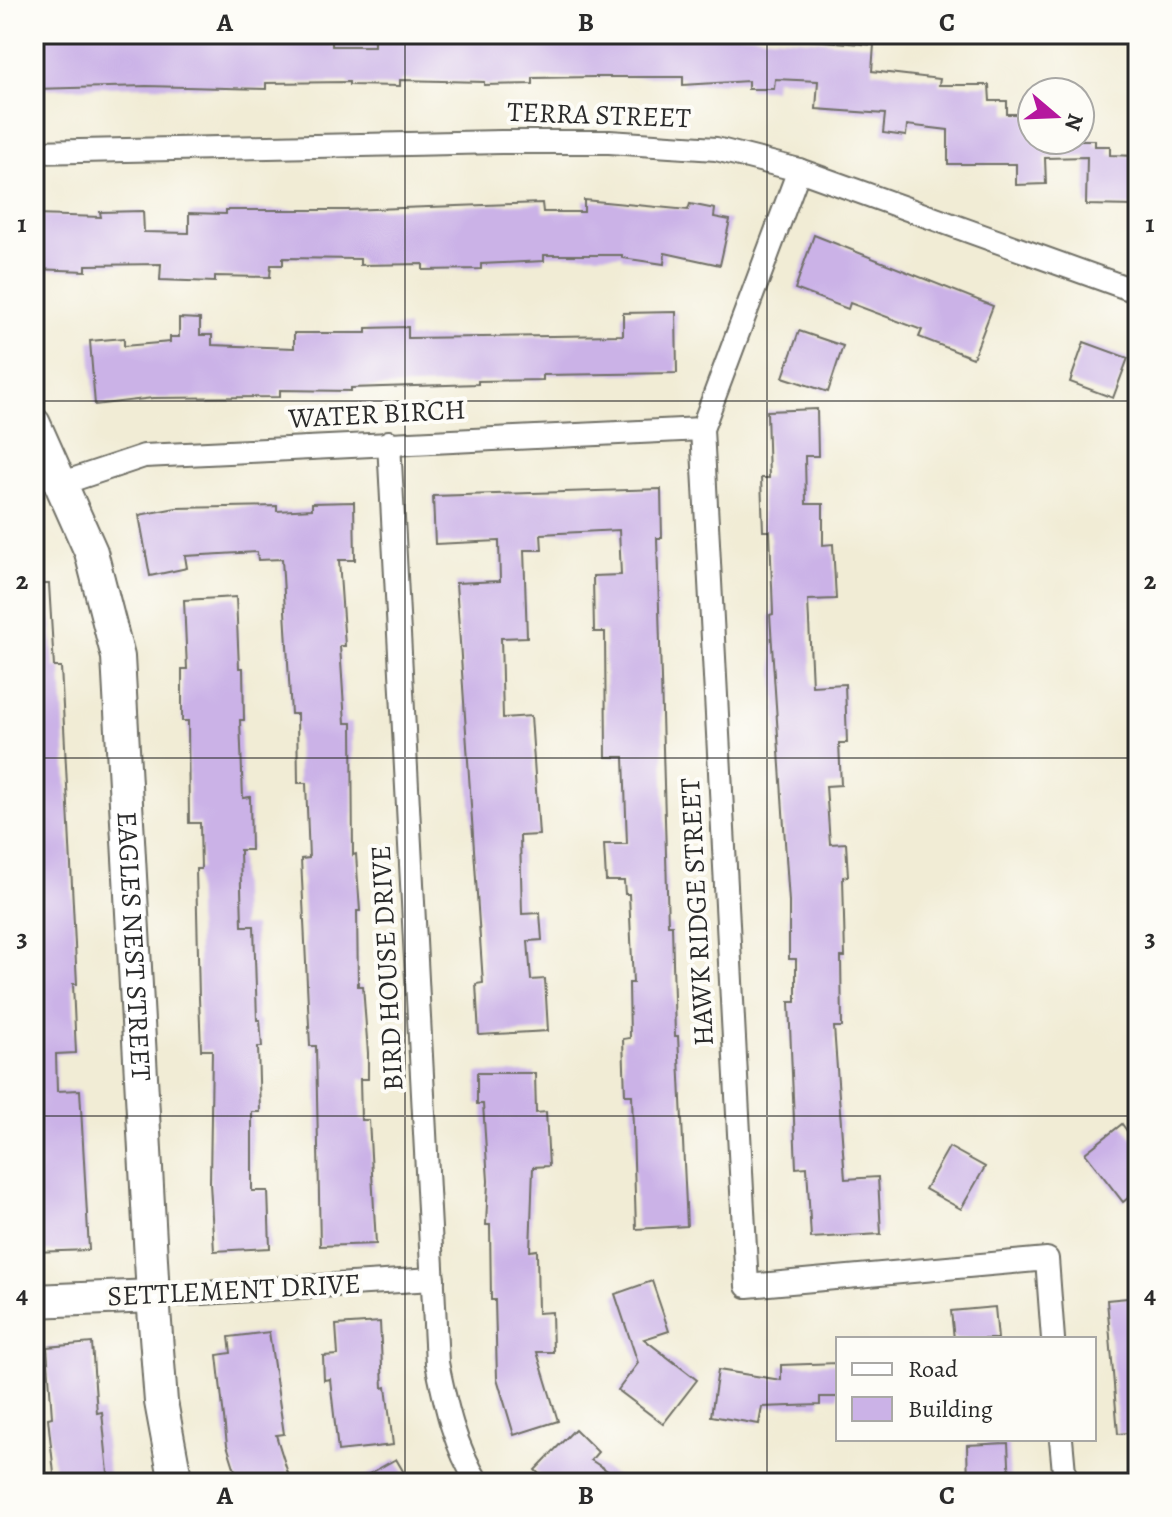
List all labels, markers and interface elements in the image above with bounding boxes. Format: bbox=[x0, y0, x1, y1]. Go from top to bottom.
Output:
text: A bbox=[216, 5, 234, 40]
text: B bbox=[578, 5, 594, 40]
text: C bbox=[939, 5, 955, 40]
north arrow bbox=[1016, 76, 1096, 156]
street label: TERRA STREET bbox=[507, 93, 691, 137]
text: N bbox=[1057, 110, 1091, 135]
text: 1 bbox=[17, 206, 27, 241]
text: 1 bbox=[1145, 206, 1155, 241]
street label: WATER BIRCH bbox=[286, 390, 467, 438]
text: 2 bbox=[16, 563, 29, 598]
text: 2 bbox=[1144, 563, 1157, 598]
street label: HAWK RIDGE STREET bbox=[671, 777, 723, 1047]
street label: EAGLES NEST STREET bbox=[107, 810, 160, 1082]
street label: BIRD HOUSE DRIVE bbox=[362, 844, 412, 1092]
text: 3 bbox=[16, 920, 28, 955]
text: 3 bbox=[1144, 920, 1156, 955]
street label: SETTLEMENT DRIVE bbox=[106, 1264, 362, 1316]
text: 4 bbox=[16, 1277, 28, 1312]
text: 4 bbox=[1144, 1277, 1156, 1312]
legend bbox=[836, 1337, 1096, 1441]
text: Road bbox=[908, 1353, 958, 1385]
text: Building bbox=[908, 1393, 993, 1425]
text: A bbox=[216, 1478, 234, 1513]
text: B bbox=[578, 1478, 594, 1513]
text: C bbox=[939, 1478, 955, 1513]

